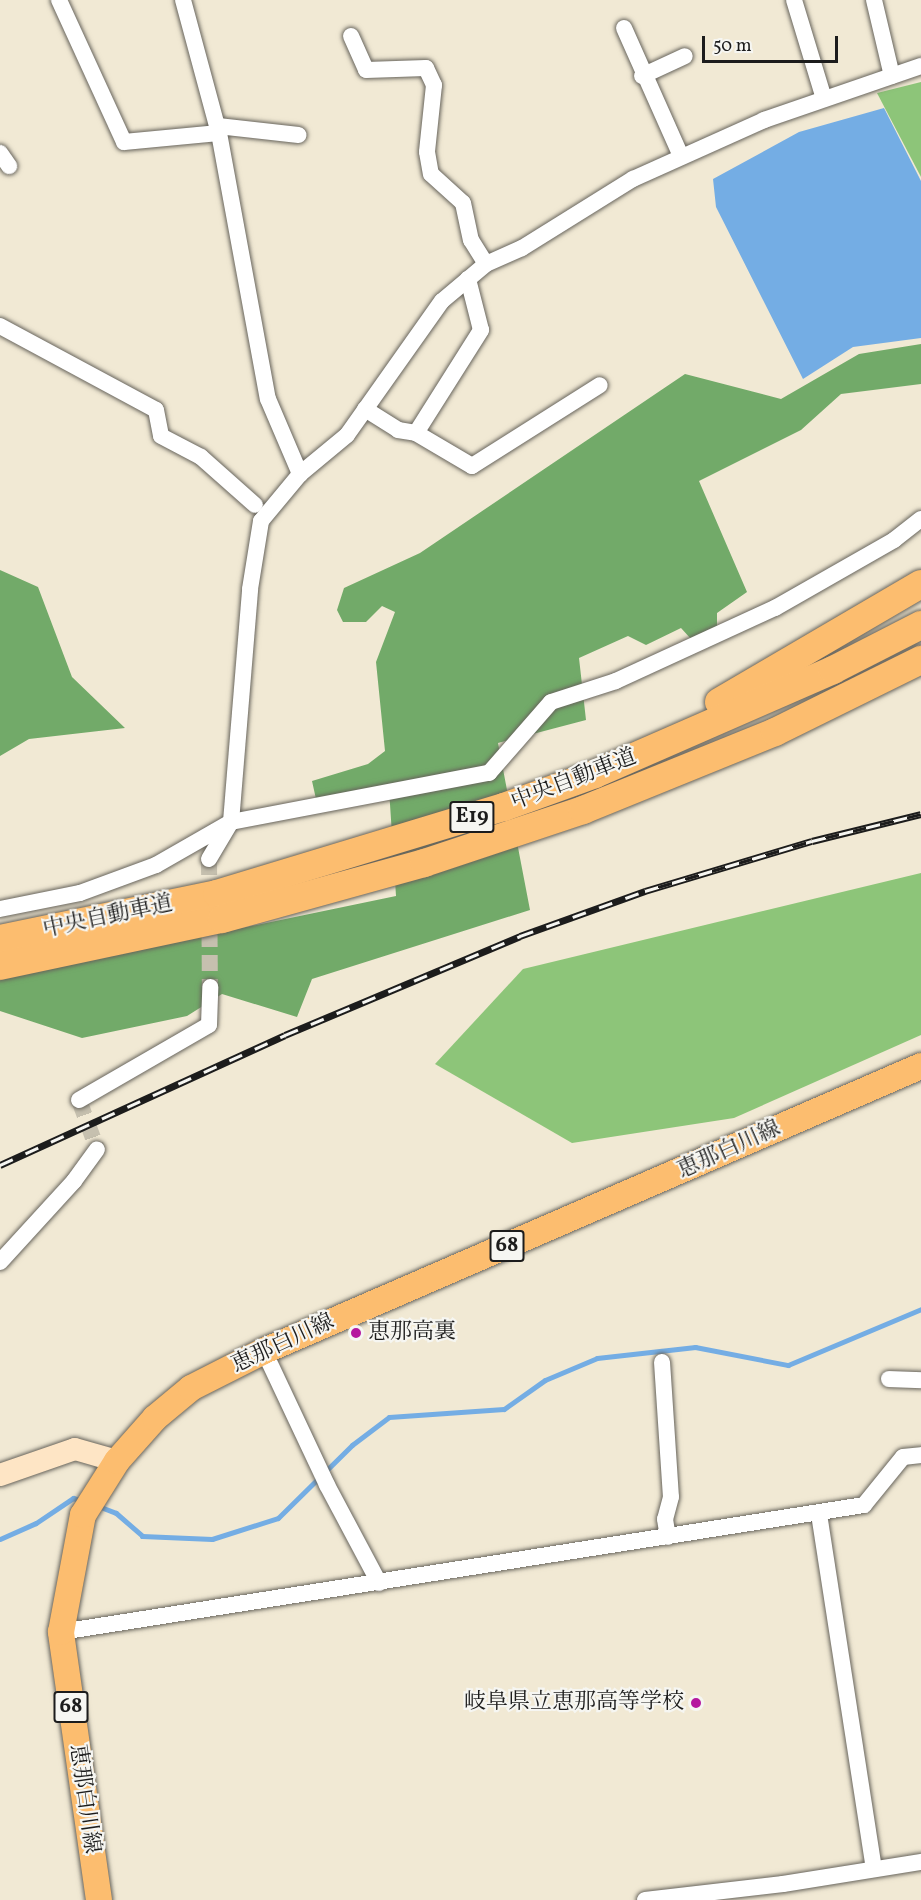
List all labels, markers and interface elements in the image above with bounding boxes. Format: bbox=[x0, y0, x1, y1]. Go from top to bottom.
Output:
scale bar bbox=[705, 24, 842, 62]
text: 50 m bbox=[713, 34, 752, 59]
street label: 中央自動車道 bbox=[508, 744, 640, 816]
road number: E19 bbox=[448, 799, 496, 835]
street label: 中央自動車道 bbox=[41, 890, 175, 944]
street label: 恵那白川線 bbox=[673, 1116, 785, 1184]
road number: 68 bbox=[489, 1228, 525, 1264]
street label: 恵那白川線 bbox=[228, 1309, 338, 1379]
place label: 恵那高裏 bbox=[368, 1320, 456, 1346]
marker: 恵那高裏 bbox=[349, 1326, 363, 1340]
road number: 68 bbox=[53, 1689, 89, 1725]
place label: 岐阜県立恵那高等学校 bbox=[464, 1690, 684, 1716]
marker: 岐阜県立恵那高等学校 bbox=[689, 1696, 703, 1710]
street label: 恵那白川線 bbox=[63, 1743, 105, 1855]

